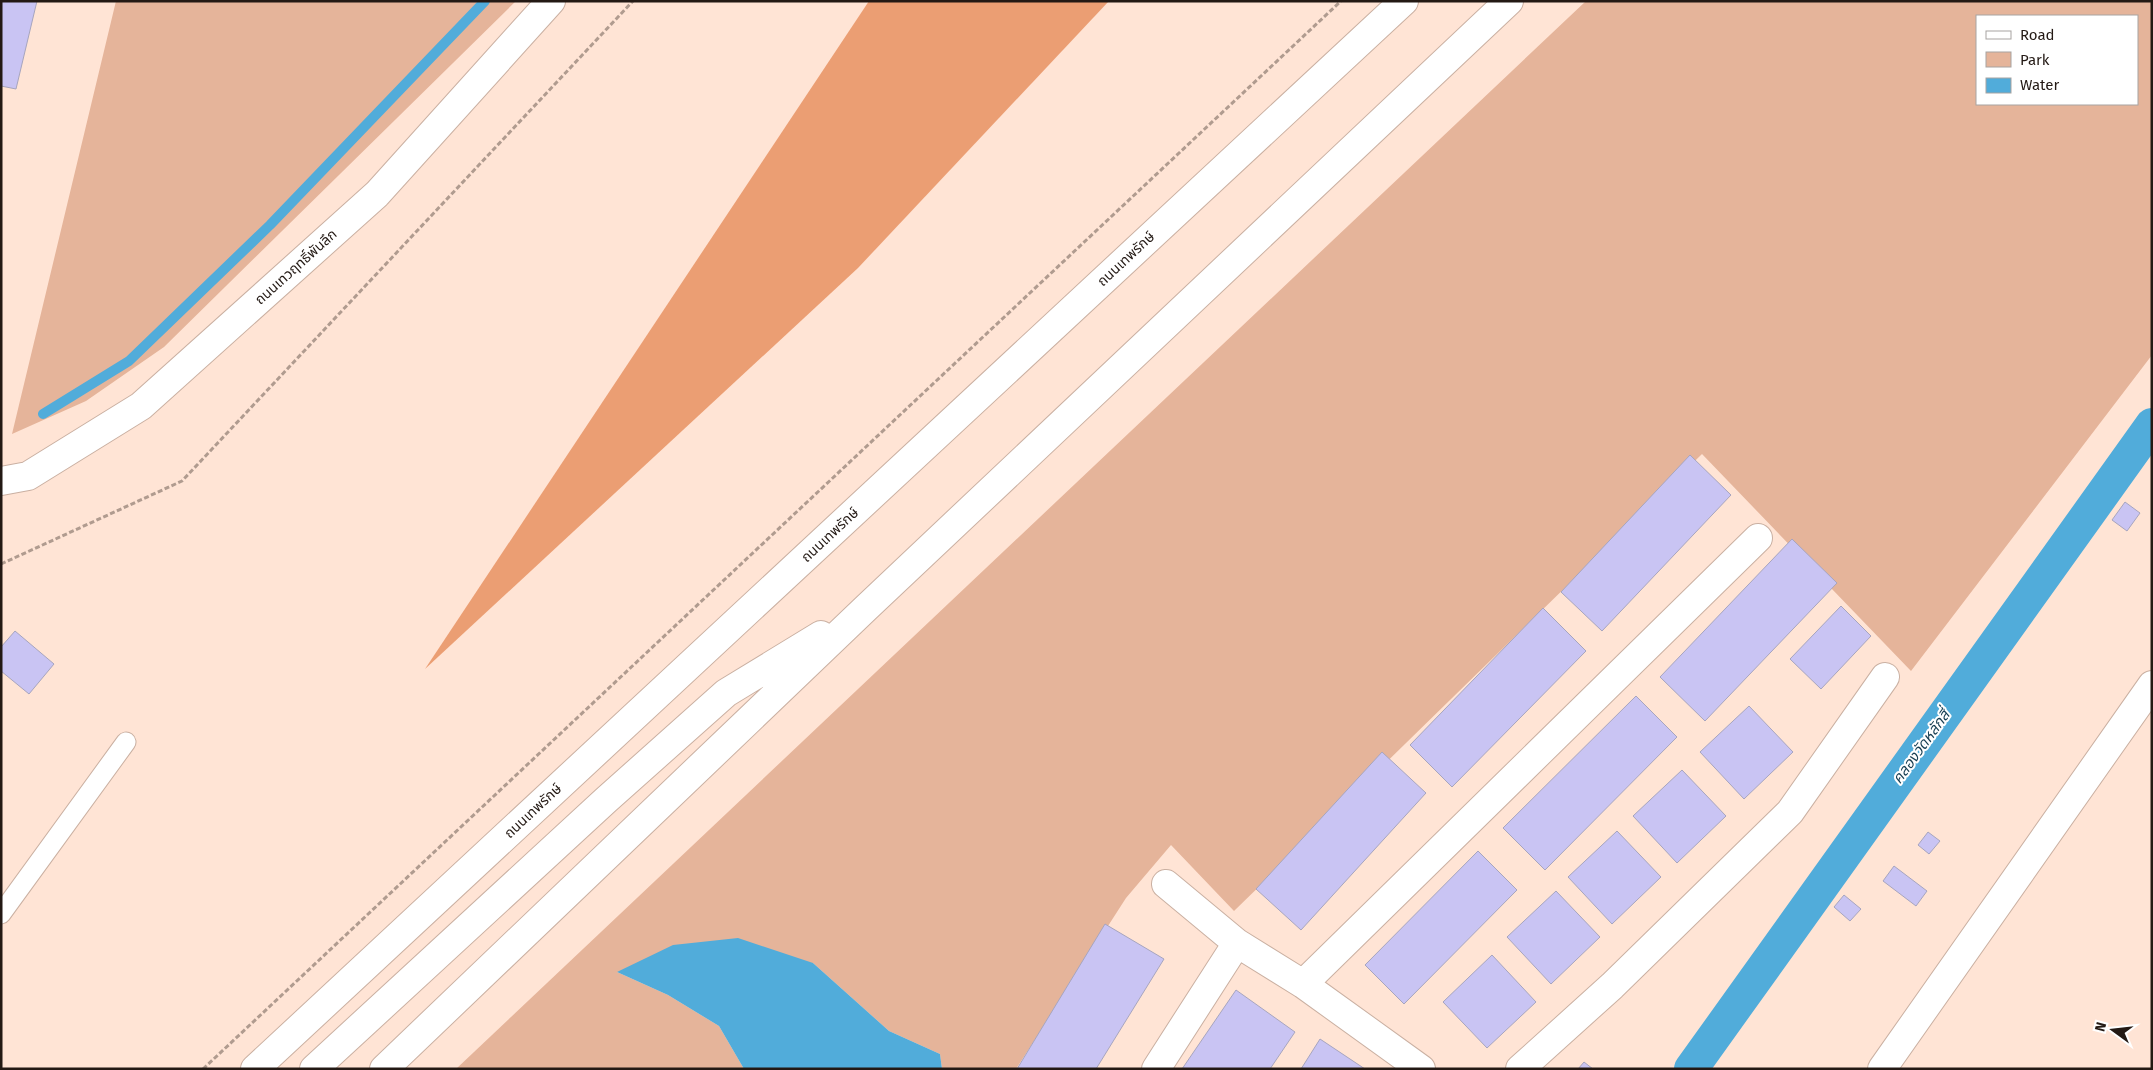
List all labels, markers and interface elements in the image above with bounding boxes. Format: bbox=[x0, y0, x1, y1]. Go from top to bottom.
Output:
legend bbox=[1976, 15, 2138, 105]
text: Road bbox=[2020, 26, 2055, 44]
text: Park bbox=[2020, 51, 2050, 69]
text: Water bbox=[2020, 76, 2059, 94]
street label: ถนนเทวฤทธิ์พันลึก bbox=[251, 226, 340, 308]
street label: ถนนเทพรักษ์ bbox=[1094, 228, 1158, 290]
street label: ถนนเทพรักษ์ bbox=[798, 504, 862, 566]
water label: คลองวัดหลักสี่ bbox=[1887, 703, 1955, 787]
street label: ถนนเทพรักษ์ bbox=[501, 780, 565, 842]
north arrow bbox=[2088, 1005, 2138, 1055]
text: N bbox=[2092, 1020, 2110, 1033]

